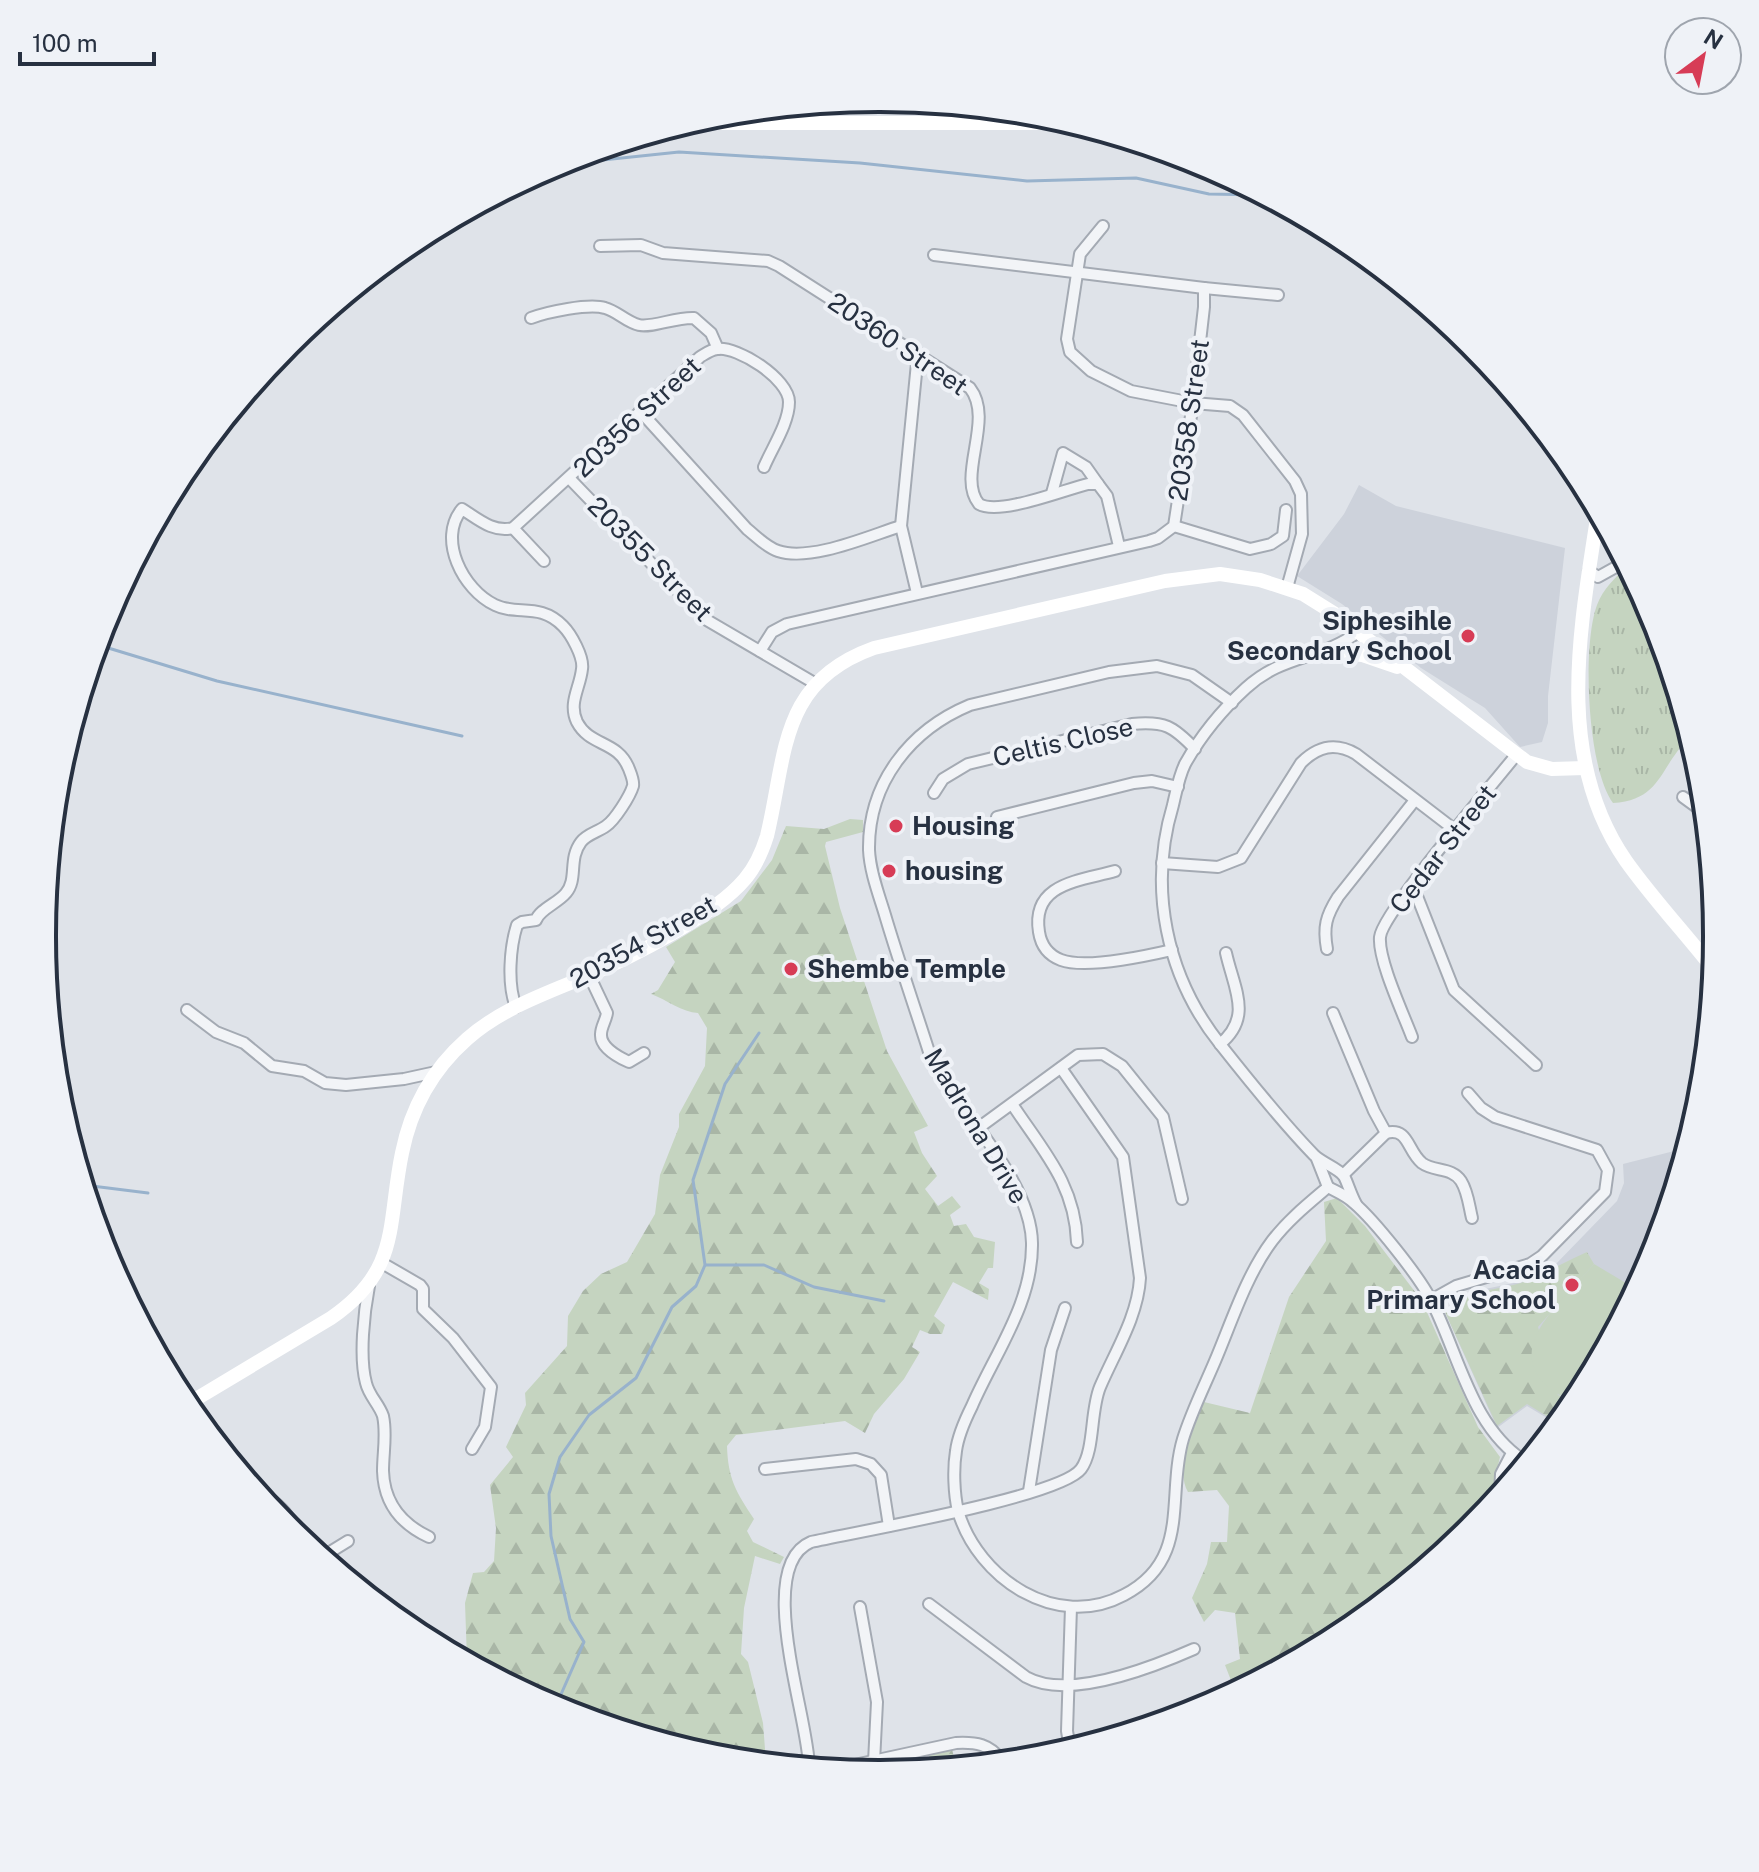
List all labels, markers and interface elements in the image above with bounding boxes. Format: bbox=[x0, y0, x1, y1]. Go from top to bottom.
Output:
scale bar bbox=[20, 16, 154, 66]
north arrow bbox=[1663, 16, 1743, 96]
text: N bbox=[1699, 23, 1728, 55]
text: 100 m bbox=[32, 29, 98, 57]
street label: 20360 Street bbox=[823, 286, 974, 402]
street label: 20358 Street bbox=[1162, 337, 1215, 503]
street label: 20356 Street bbox=[567, 350, 707, 483]
street label: 20355 Street bbox=[582, 490, 719, 627]
place label: Siphesihle Secondary School bbox=[1227, 605, 1452, 666]
marker: Siphesihle Secondary School bbox=[1459, 627, 1477, 645]
street label: Celtis Close bbox=[990, 710, 1136, 773]
street label: Cedar Street bbox=[1383, 778, 1503, 919]
place label: Housing bbox=[912, 810, 1015, 841]
marker: Housing bbox=[887, 817, 905, 835]
place label: housing bbox=[905, 855, 1003, 886]
marker: housing bbox=[880, 862, 898, 880]
street label: 20354 Street bbox=[564, 889, 721, 995]
place label: Shembe Temple bbox=[807, 953, 1006, 984]
marker: Shembe Temple bbox=[782, 960, 800, 978]
street label: Madrona Drive bbox=[918, 1043, 1035, 1209]
place label: Acacia Primary School bbox=[1366, 1254, 1556, 1315]
marker: Acacia Primary School bbox=[1563, 1276, 1581, 1294]

